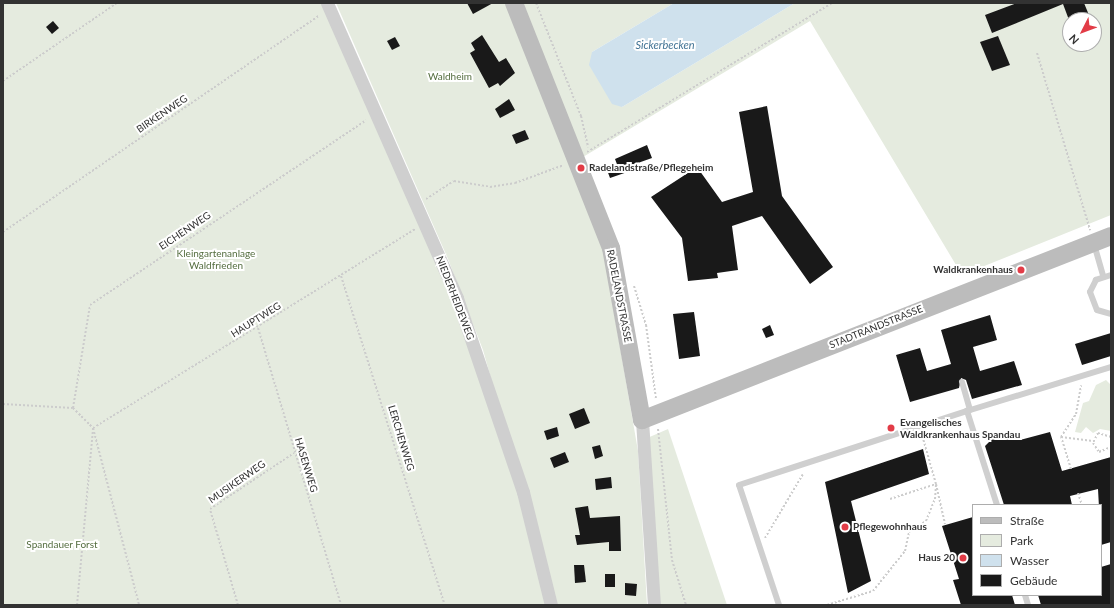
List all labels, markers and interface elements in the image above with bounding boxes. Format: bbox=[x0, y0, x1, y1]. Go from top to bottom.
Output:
north arrow bbox=[1062, 12, 1102, 52]
text: N bbox=[1066, 32, 1081, 47]
water label: Sickerbecken bbox=[635, 38, 695, 52]
park label: Waldheim bbox=[428, 71, 472, 83]
street label: BIRKENWEG bbox=[134, 93, 190, 135]
place label: Radelandstraße/Pflegeheim bbox=[589, 162, 713, 174]
marker: Radelandstraße/Pflegeheim bbox=[576, 163, 586, 173]
street label: EICHENWEG bbox=[157, 209, 213, 253]
park label: Kleingartenanlage Waldfrieden bbox=[177, 247, 255, 270]
street label: RADELANDSTRASSE bbox=[604, 248, 634, 344]
street label: NIEDERHEIDEWEG bbox=[434, 254, 476, 342]
place label: Waldkrankenhaus bbox=[933, 264, 1013, 276]
marker: Waldkrankenhaus bbox=[1016, 265, 1026, 275]
street label: HAUPTWEG bbox=[229, 300, 283, 340]
street label: STADTRANDSTRASSE bbox=[827, 303, 925, 351]
street label: LERCHENWEG bbox=[385, 404, 417, 472]
place label: Evangelisches Waldkrankenhaus Spandau bbox=[900, 416, 1020, 440]
marker: Evangelisches Waldkrankenhaus Spandau bbox=[885, 422, 897, 434]
street label: HASENWEG bbox=[292, 436, 320, 494]
street label: MUSIKERWEG bbox=[206, 458, 268, 506]
legend bbox=[972, 504, 1102, 596]
text: Straße bbox=[1010, 513, 1044, 528]
place label: Pflegewohnhaus bbox=[853, 521, 927, 533]
marker: Pflegewohnhaus bbox=[840, 522, 850, 532]
text: Park bbox=[1010, 533, 1033, 548]
park label: Spandauer Forst bbox=[26, 539, 98, 551]
place label: Haus 20 bbox=[918, 552, 955, 564]
marker: Haus 20 bbox=[958, 553, 968, 563]
text: Wasser bbox=[1010, 553, 1049, 568]
text: Gebäude bbox=[1010, 573, 1057, 588]

